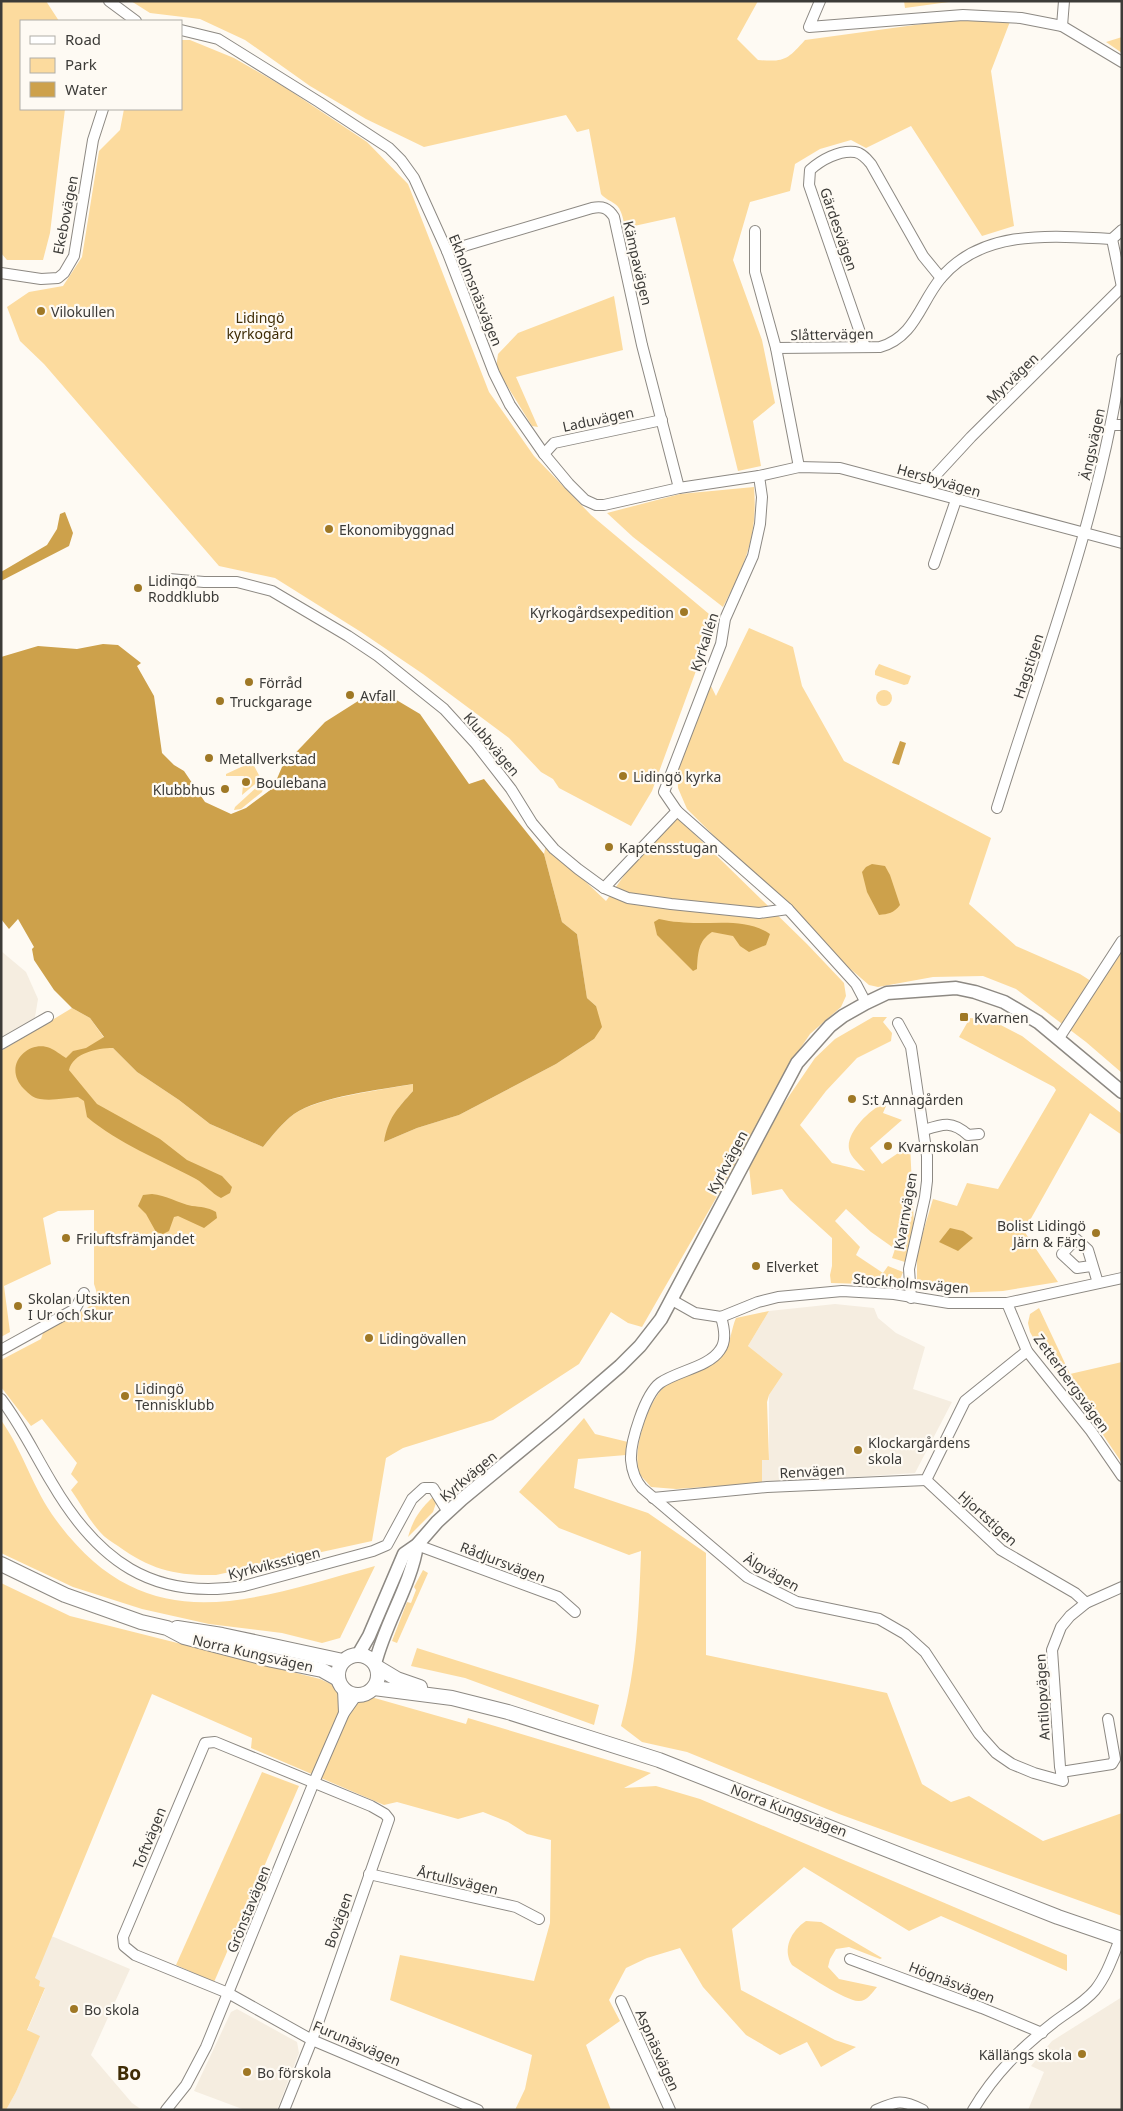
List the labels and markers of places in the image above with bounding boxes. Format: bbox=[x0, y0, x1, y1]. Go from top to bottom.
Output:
place label: Vilokullen bbox=[51, 302, 115, 321]
marker: Vilokullen bbox=[35, 305, 47, 317]
place label: Ekonomibyggnad bbox=[339, 520, 454, 539]
marker: Ekonomibyggnad bbox=[323, 523, 335, 535]
place label: Lidingö Roddklubb bbox=[148, 571, 219, 606]
marker: Lidingö Roddklubb bbox=[132, 582, 144, 594]
place label: Kyrkogårdsexpedition bbox=[530, 603, 674, 622]
marker: Kyrkogårdsexpedition bbox=[678, 606, 690, 618]
place label: Förråd bbox=[259, 673, 302, 692]
marker: Förråd bbox=[243, 676, 255, 688]
place label: Avfall bbox=[360, 686, 396, 705]
marker: Avfall bbox=[344, 689, 356, 701]
place label: Truckgarage bbox=[230, 692, 312, 711]
marker: Truckgarage bbox=[214, 695, 226, 707]
place label: Metallverkstad bbox=[219, 749, 316, 768]
marker: Metallverkstad bbox=[203, 752, 215, 764]
place label: Lidingö kyrka bbox=[633, 767, 721, 786]
marker: Lidingö kyrka bbox=[617, 770, 629, 782]
place label: Boulebana bbox=[256, 773, 327, 792]
marker: Boulebana bbox=[240, 776, 252, 788]
place label: Klubbhus bbox=[153, 780, 215, 799]
marker: Klubbhus bbox=[219, 783, 231, 795]
place label: Kaptensstugan bbox=[619, 838, 718, 857]
marker: Kaptensstugan bbox=[603, 841, 615, 853]
place label: Kvarnen bbox=[974, 1008, 1029, 1027]
marker: Kvarnen bbox=[958, 1011, 970, 1023]
place label: S:t Annagården bbox=[862, 1090, 963, 1109]
marker: S:t Annagården bbox=[846, 1093, 858, 1105]
place label: Kvarnskolan bbox=[898, 1137, 979, 1156]
marker: Kvarnskolan bbox=[882, 1140, 894, 1152]
place label: Bolist Lidingö Järn & Färg bbox=[997, 1216, 1086, 1251]
marker: Bolist Lidingö Järn & Färg bbox=[1090, 1227, 1102, 1239]
place label: Friluftsfrämjandet bbox=[76, 1229, 194, 1248]
marker: Friluftsfrämjandet bbox=[60, 1232, 72, 1244]
place label: Elverket bbox=[766, 1257, 819, 1276]
marker: Elverket bbox=[750, 1260, 762, 1272]
place label: Skolan Utsikten I Ur och Skur bbox=[28, 1289, 130, 1324]
marker: Skolan Utsikten I Ur och Skur bbox=[12, 1300, 24, 1312]
place label: Lidingövallen bbox=[379, 1329, 466, 1348]
marker: Lidingövallen bbox=[363, 1332, 375, 1344]
place label: Lidingö Tennisklubb bbox=[135, 1379, 214, 1414]
marker: Lidingö Tennisklubb bbox=[119, 1390, 131, 1402]
place label: Klockargårdens skola bbox=[868, 1433, 971, 1468]
marker: Klockargårdens skola bbox=[852, 1444, 864, 1456]
place label: Bo skola bbox=[84, 2000, 139, 2019]
marker: Bo skola bbox=[68, 2003, 80, 2015]
place label: Källängs skola bbox=[979, 2045, 1072, 2064]
marker: Källängs skola bbox=[1076, 2048, 1088, 2060]
place label: Bo förskola bbox=[257, 2063, 331, 2082]
marker: Bo förskola bbox=[241, 2066, 253, 2078]

